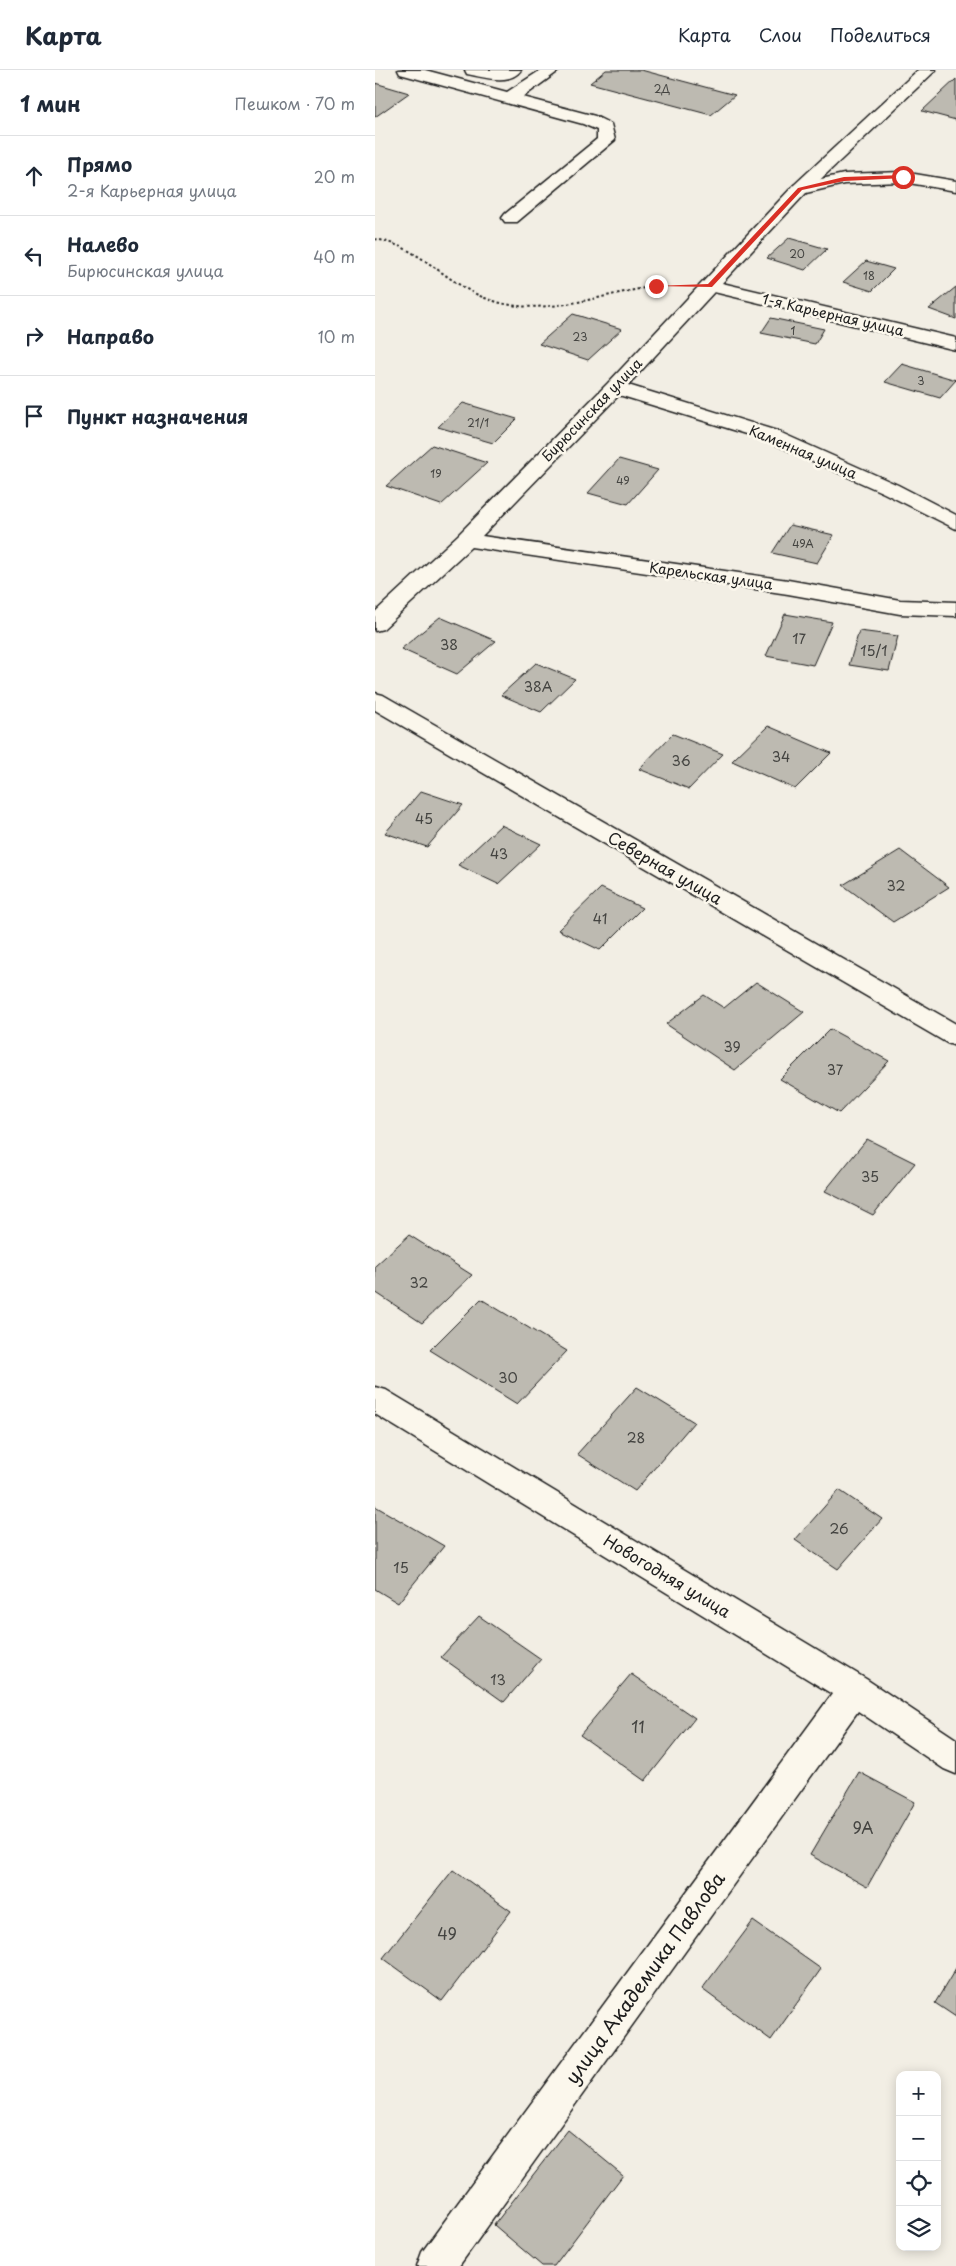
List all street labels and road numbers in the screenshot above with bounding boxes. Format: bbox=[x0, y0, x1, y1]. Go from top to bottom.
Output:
street label: 1-я Карьерная улица bbox=[760, 290, 906, 340]
street label: Бирюсинская улица bbox=[536, 353, 647, 466]
street label: Каменная улица bbox=[746, 419, 860, 484]
street label: Карельская улица bbox=[648, 556, 774, 595]
street label: Северная улица bbox=[604, 825, 727, 910]
street label: Новогодняя улица bbox=[599, 1528, 736, 1623]
street label: улица Академика Павлова bbox=[558, 1865, 731, 2089]

